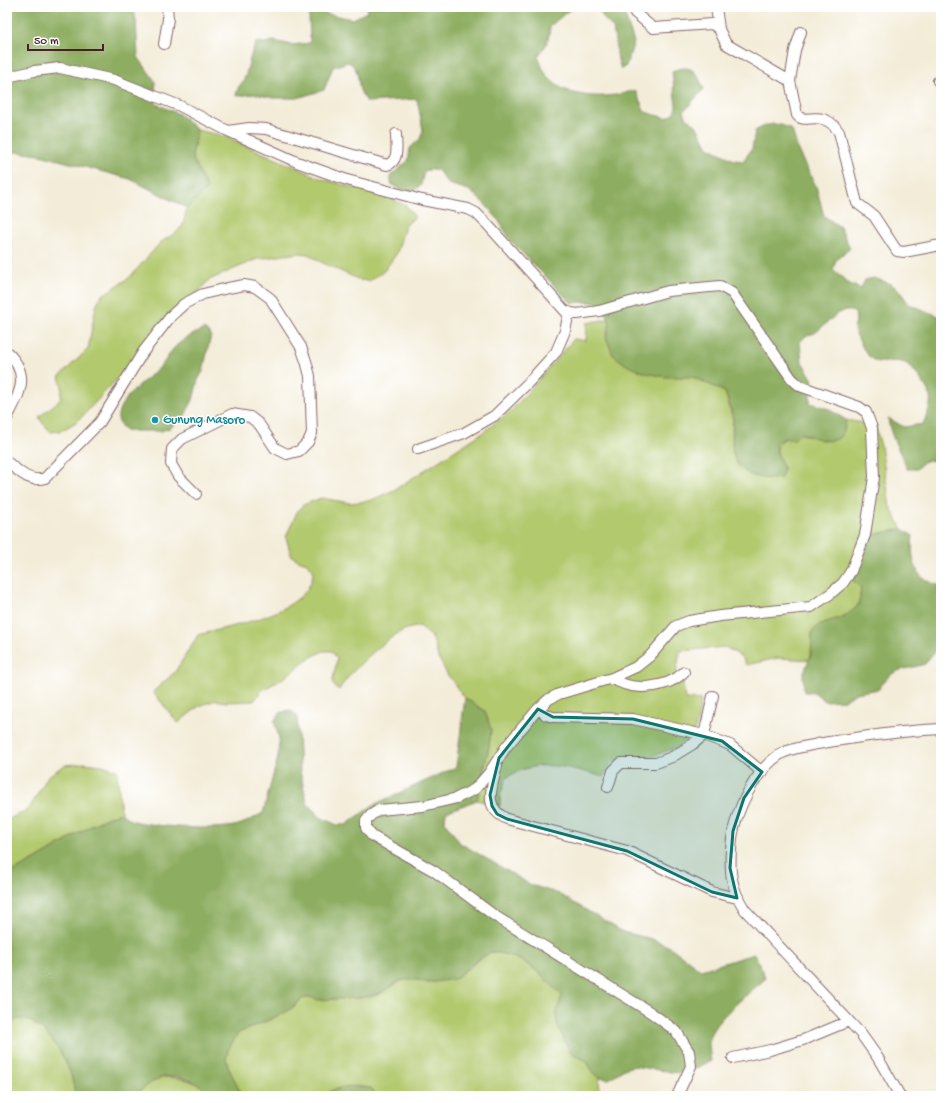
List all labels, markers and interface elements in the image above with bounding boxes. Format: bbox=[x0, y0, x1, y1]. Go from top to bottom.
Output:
scale bar bbox=[28, 26, 103, 52]
text: 50 m bbox=[34, 35, 59, 49]
place label: Gunung Masoro bbox=[163, 413, 246, 428]
marker: Gunung Masoro bbox=[150, 415, 160, 425]

